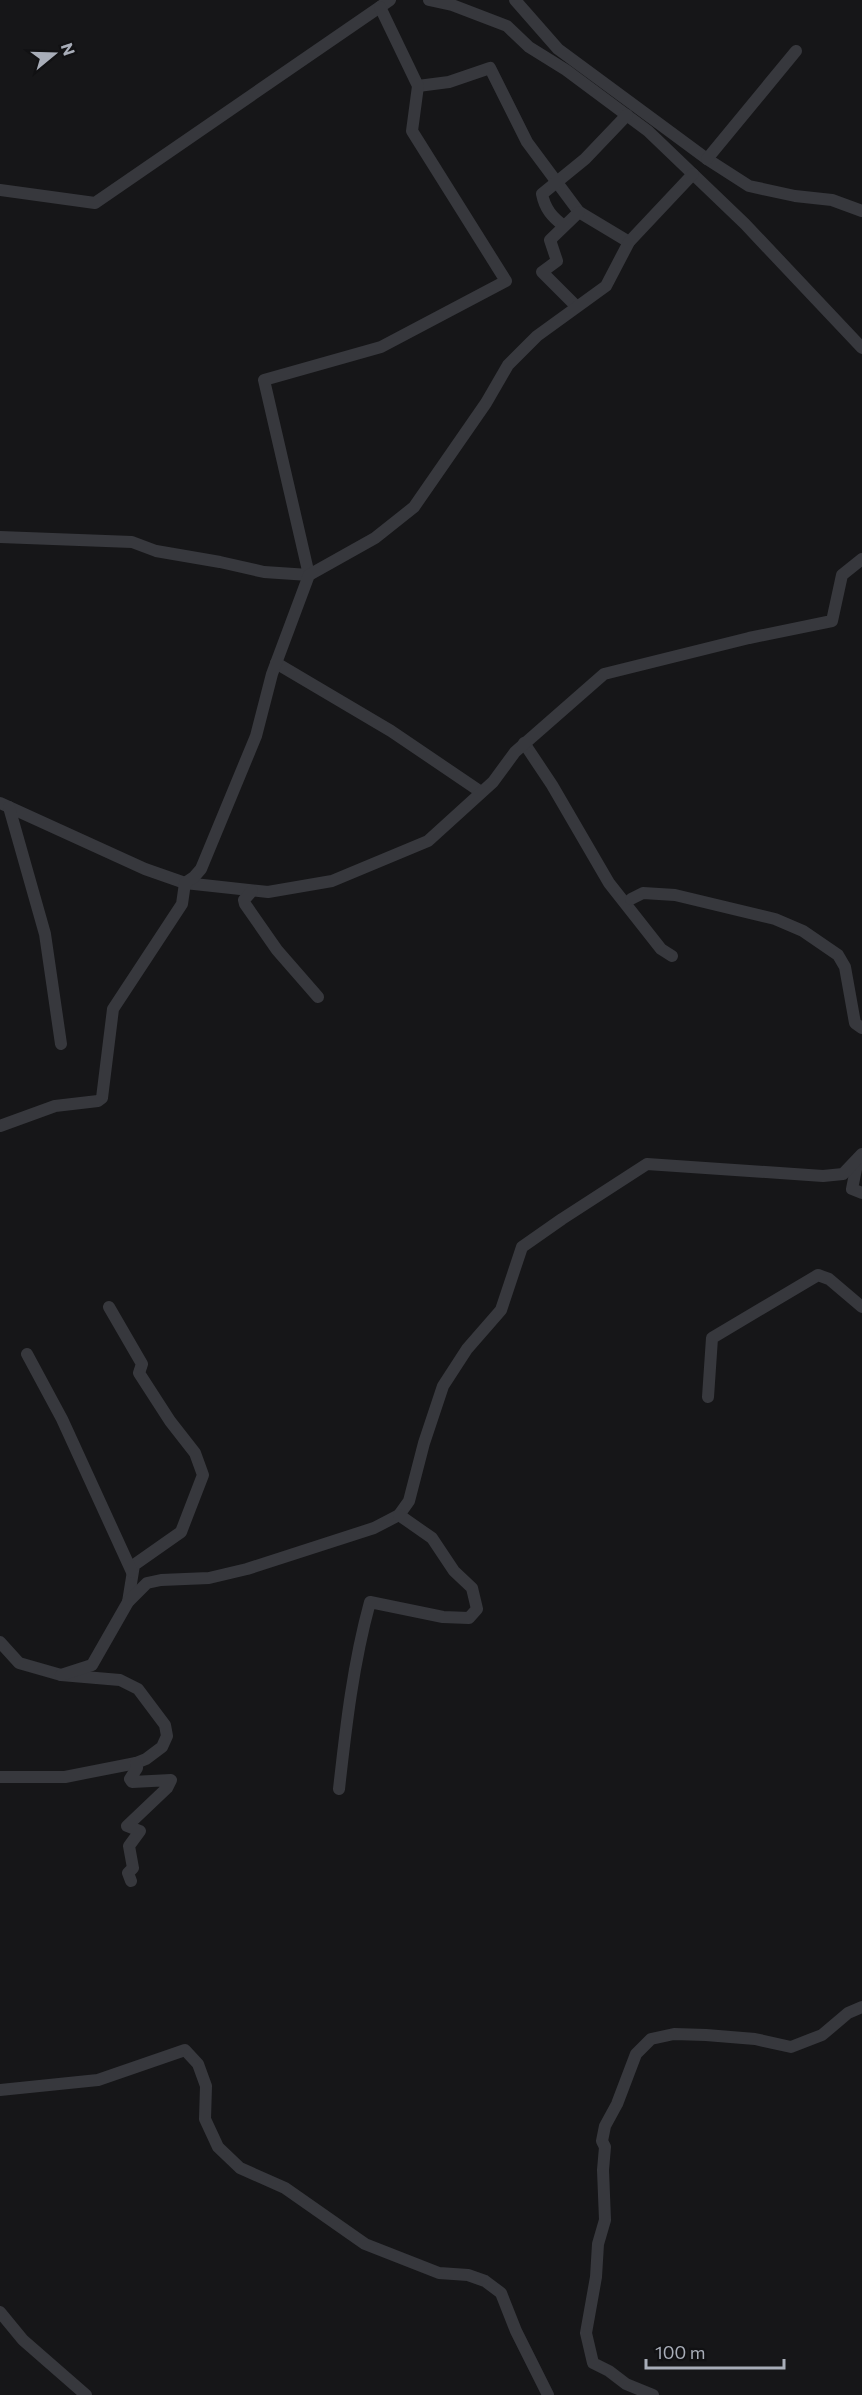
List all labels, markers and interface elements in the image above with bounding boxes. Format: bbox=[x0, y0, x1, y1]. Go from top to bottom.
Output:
north arrow bbox=[24, 24, 84, 84]
text: N bbox=[58, 40, 80, 58]
scale bar bbox=[646, 2332, 784, 2370]
text: 100 m bbox=[655, 2341, 705, 2363]

